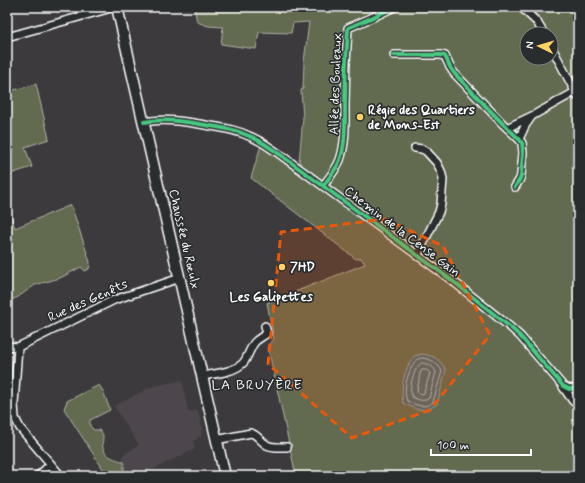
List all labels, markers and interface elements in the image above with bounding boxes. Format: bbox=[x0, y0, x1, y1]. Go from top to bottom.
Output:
north arrow bbox=[519, 26, 559, 66]
street label: Allée des Bouleaux bbox=[326, 32, 346, 135]
text: N bbox=[523, 41, 537, 49]
place label: Régie des Quartiers de Mons-Est bbox=[368, 102, 475, 134]
marker: Régie des Quartiers de Mons-Est bbox=[355, 112, 365, 122]
street label: Chemin de la Cense Gain bbox=[341, 183, 463, 281]
street label: Chaussée du Rœulx bbox=[164, 188, 204, 291]
place label: 7HD bbox=[290, 259, 315, 276]
marker: 7HD bbox=[277, 262, 287, 272]
street label: Rue des Genêts bbox=[45, 276, 131, 326]
marker: Les Galipettes bbox=[266, 278, 276, 288]
place label: Les Galipettes bbox=[229, 289, 313, 306]
district label: LA BRUYÈRE bbox=[211, 376, 303, 394]
scale bar bbox=[431, 431, 531, 457]
text: 100 m bbox=[437, 438, 469, 454]

